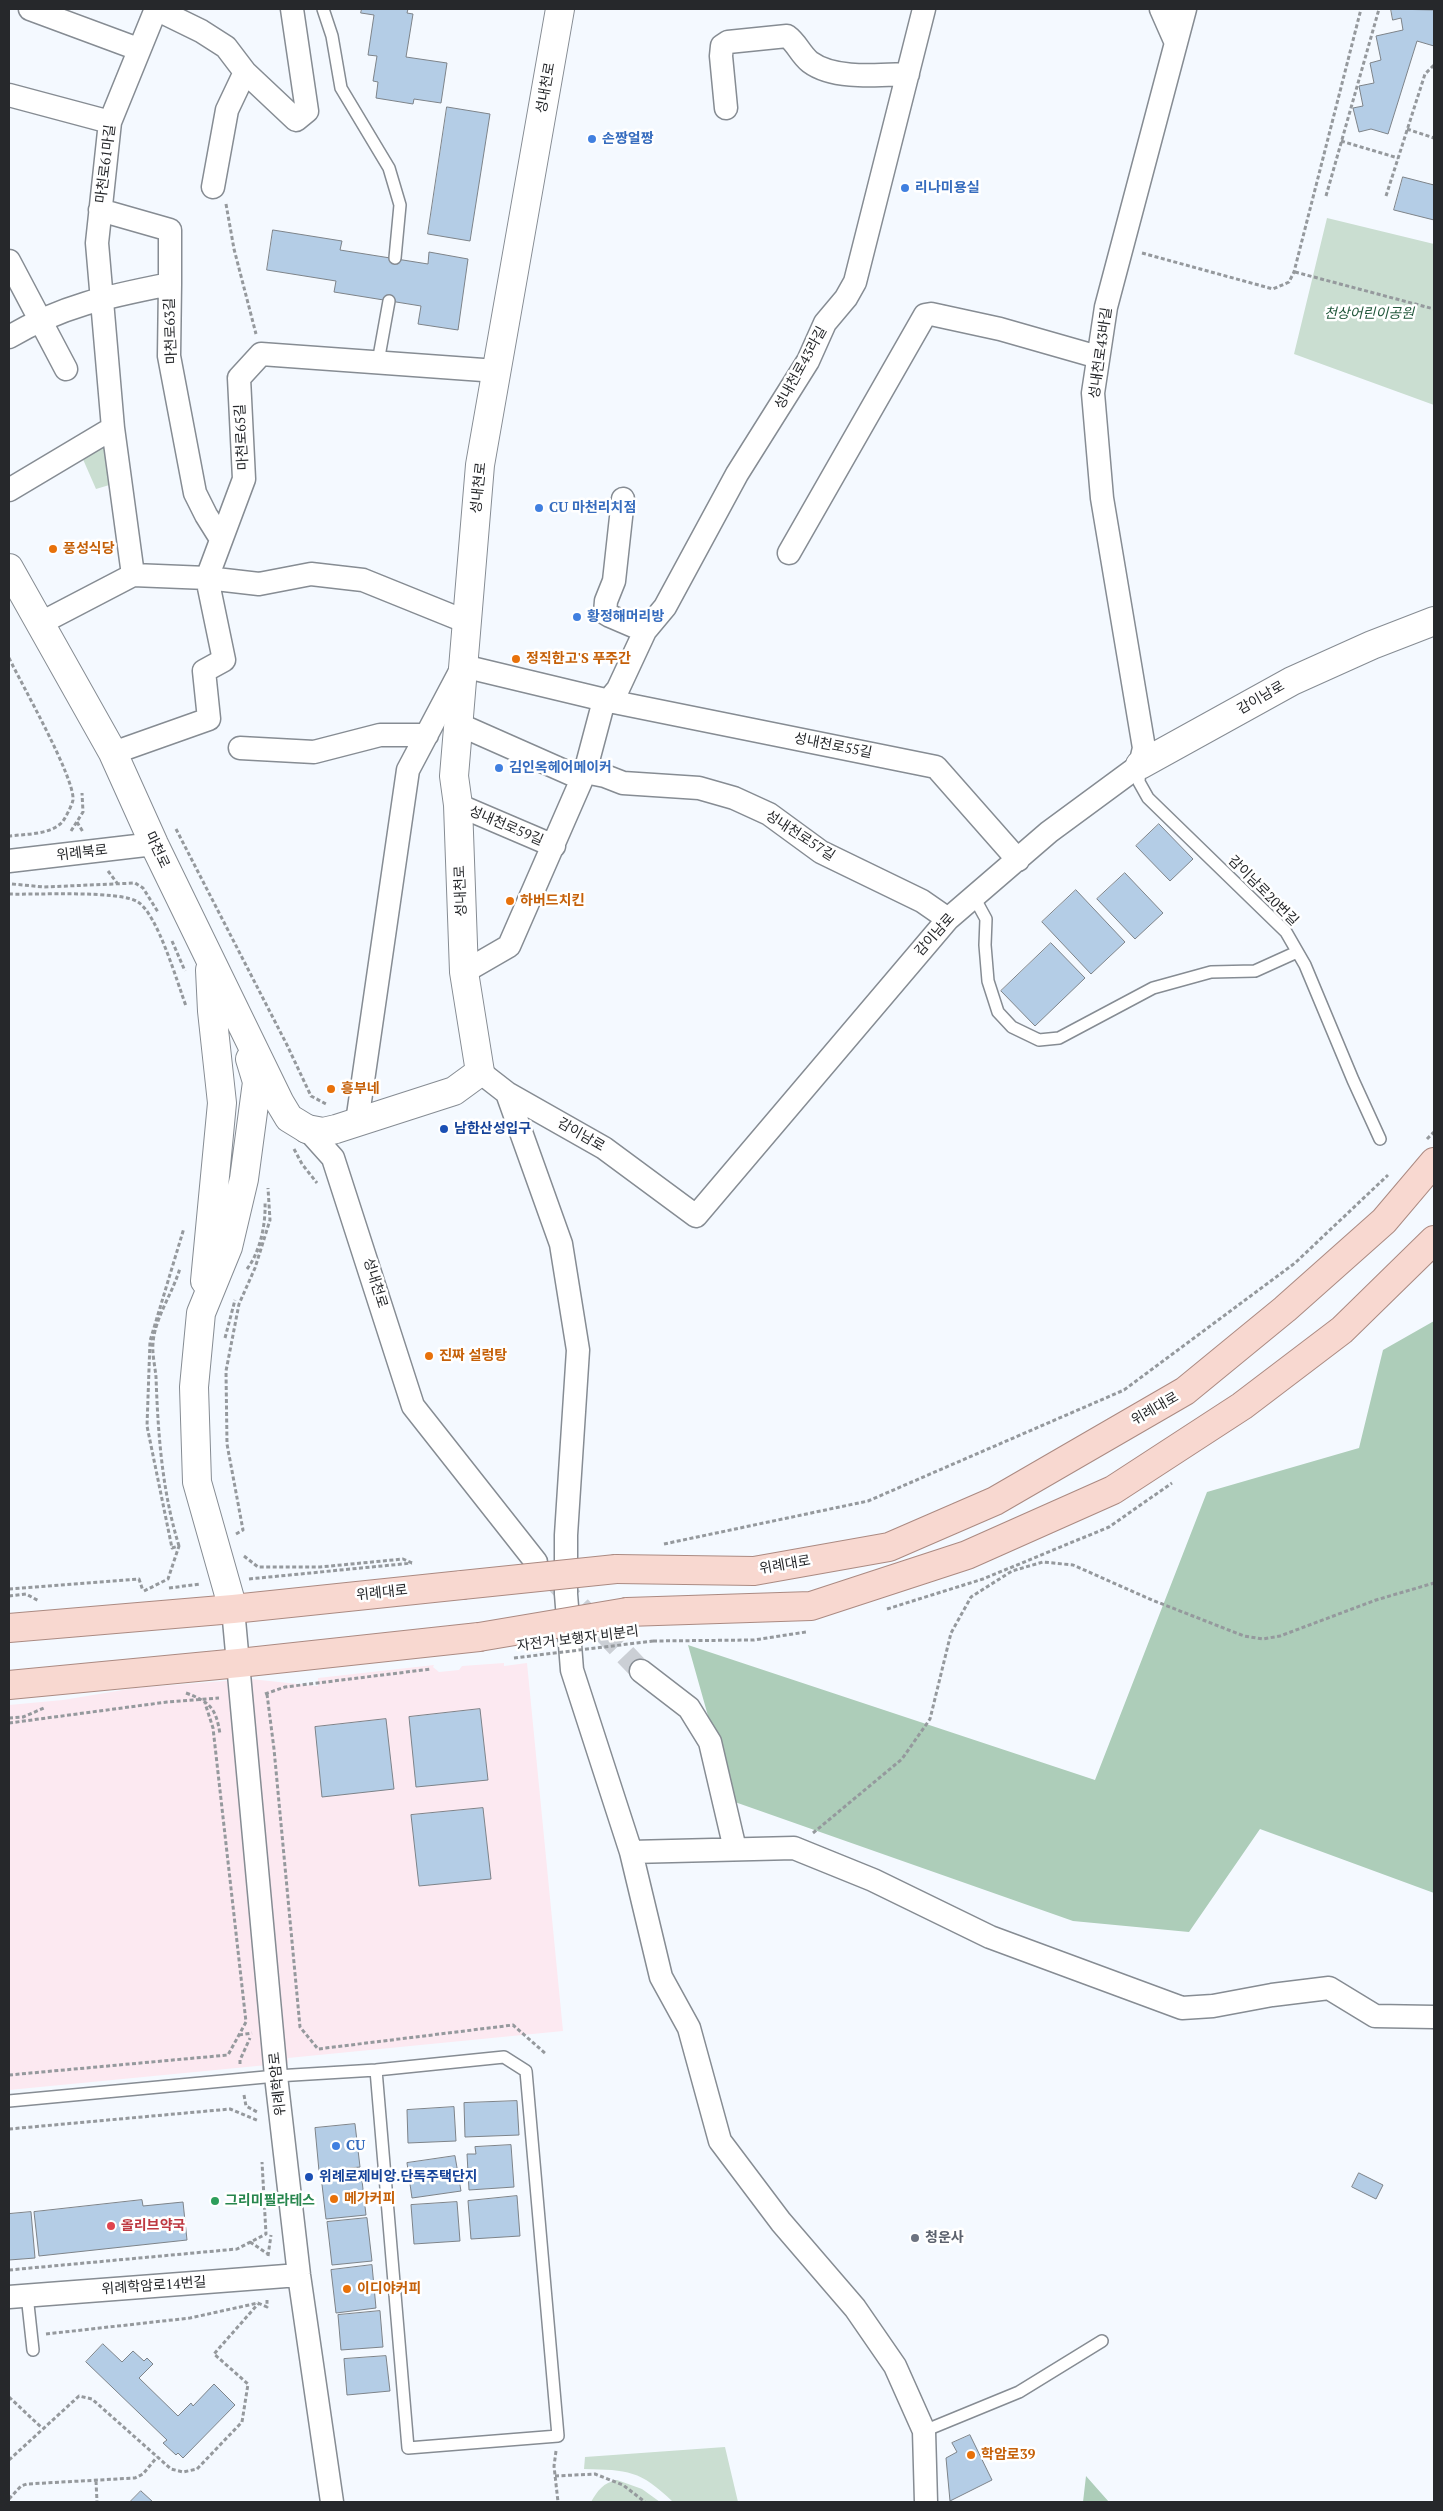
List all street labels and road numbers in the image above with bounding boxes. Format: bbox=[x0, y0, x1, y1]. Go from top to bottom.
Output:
street label: 성내천로 bbox=[533, 61, 559, 115]
street label: 마천로61마길 bbox=[93, 124, 119, 204]
street label: 마천로63길 bbox=[161, 298, 181, 364]
street label: 성내천로43바길 bbox=[1086, 306, 1116, 400]
street label: 성내천로43라길 bbox=[771, 324, 831, 412]
street label: 마천로65길 bbox=[232, 403, 252, 471]
street label: 성내천로 bbox=[468, 462, 490, 514]
street label: 감이남로 bbox=[1234, 678, 1288, 718]
street label: 성내천로55길 bbox=[792, 730, 874, 762]
street label: 성내천로59길 bbox=[466, 803, 546, 849]
street label: 성내천로57길 bbox=[762, 807, 838, 865]
street label: 마천로 bbox=[141, 829, 173, 871]
street label: 위례북로 bbox=[55, 842, 109, 864]
street label: 감이남로20번길 bbox=[1224, 852, 1302, 930]
street label: 성내천로 bbox=[452, 865, 470, 917]
street label: 감이남로 bbox=[912, 910, 958, 960]
street label: 감이남로 bbox=[554, 1115, 608, 1155]
street label: 성내천로 bbox=[359, 1256, 391, 1310]
street label: 위례대로 bbox=[1128, 1389, 1182, 1429]
street label: 위례대로 bbox=[758, 1552, 812, 1578]
street label: 위례대로 bbox=[356, 1582, 408, 1604]
street label: 자전거 보행자 비분리 bbox=[516, 1623, 640, 1655]
street label: 위례학암로 bbox=[266, 2051, 290, 2117]
street label: 위례학암로14번길 bbox=[101, 2274, 207, 2298]

